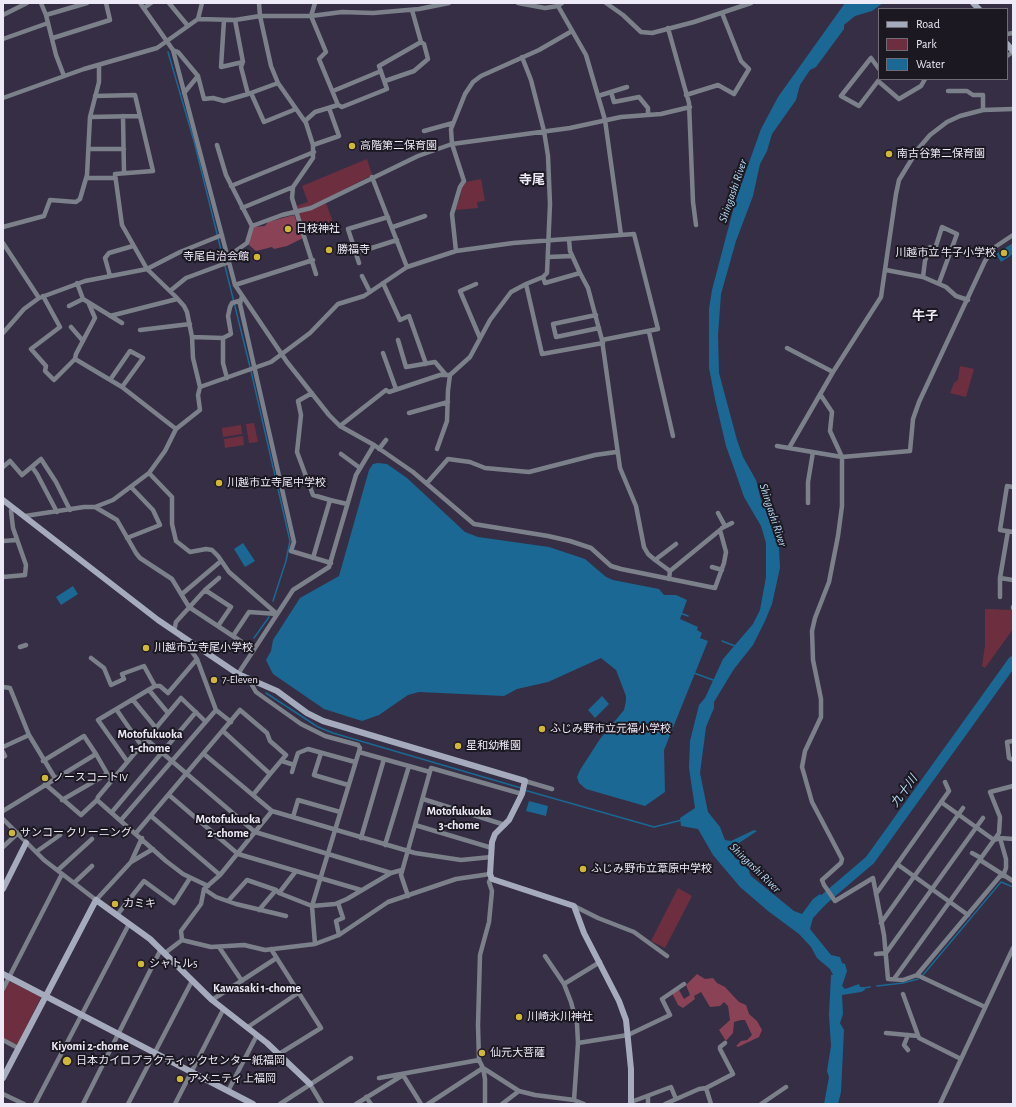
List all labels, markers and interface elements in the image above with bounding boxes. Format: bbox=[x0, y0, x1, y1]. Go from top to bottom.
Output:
legend bbox=[878, 8, 1008, 80]
text: Road bbox=[916, 18, 940, 30]
text: Park bbox=[916, 38, 937, 50]
text: Water bbox=[916, 58, 945, 70]
place label: 高階第二保育園 bbox=[360, 139, 437, 153]
marker: 高階第二保育園 bbox=[347, 141, 357, 151]
place label: 南古谷第二保育園 bbox=[897, 147, 985, 161]
marker: 南古谷第二保育園 bbox=[884, 149, 894, 159]
water label: Shingashi River bbox=[716, 158, 750, 224]
district label: 寺尾 bbox=[519, 172, 545, 188]
place label: 日枝神社 bbox=[296, 222, 340, 236]
marker: 日枝神社 bbox=[283, 224, 293, 234]
place label: 勝福寺 bbox=[337, 243, 370, 257]
marker: 勝福寺 bbox=[324, 245, 334, 255]
place label: 川越市立 牛子小学校 bbox=[895, 246, 996, 260]
marker: 川越市立 牛子小学校 bbox=[999, 248, 1009, 258]
place label: 寺尾自治会館 bbox=[183, 250, 249, 264]
marker: 寺尾自治会館 bbox=[252, 252, 262, 262]
district label: 牛子 bbox=[912, 308, 938, 324]
place label: 川越市立寺尾中学校 bbox=[227, 476, 326, 490]
marker: 川越市立寺尾中学校 bbox=[214, 478, 224, 488]
water label: Shingashi River bbox=[756, 482, 790, 548]
place label: 川越市立寺尾小学校 bbox=[154, 641, 253, 655]
marker: 川越市立寺尾小学校 bbox=[141, 643, 151, 653]
place label: 7-Eleven bbox=[222, 673, 258, 687]
marker: 7-Eleven bbox=[209, 675, 219, 685]
place label: ふじみ野市立元福小学校 bbox=[550, 722, 671, 736]
marker: ふじみ野市立元福小学校 bbox=[537, 724, 547, 734]
district label: Motofukuoka 1-chome bbox=[118, 727, 182, 755]
place label: 星和幼稚園 bbox=[466, 739, 521, 753]
marker: 星和幼稚園 bbox=[453, 741, 463, 751]
place label: ノースコートIV bbox=[53, 771, 128, 785]
water label: 九十川 bbox=[888, 772, 920, 810]
marker: ノースコートIV bbox=[40, 773, 50, 783]
district label: Motofukuoka 3-chome bbox=[427, 804, 491, 832]
district label: Motofukuoka 2-chome bbox=[196, 812, 260, 840]
place label: サンコー クリーニング bbox=[20, 826, 132, 840]
marker: サンコー クリーニング bbox=[7, 828, 17, 838]
water label: Shingashi River bbox=[726, 840, 784, 896]
place label: ふじみ野市立葦原中学校 bbox=[591, 862, 712, 876]
marker: ふじみ野市立葦原中学校 bbox=[578, 864, 588, 874]
place label: カミキ bbox=[123, 897, 156, 911]
marker: カミキ bbox=[110, 899, 120, 909]
place label: シャトル5 bbox=[149, 957, 198, 971]
marker: シャトル5 bbox=[136, 959, 146, 969]
district label: Kawasaki 1-chome bbox=[213, 981, 301, 995]
place label: 川崎氷川神社 bbox=[527, 1010, 593, 1024]
marker: 川崎氷川神社 bbox=[514, 1012, 524, 1022]
district label: Kiyomi 2-chome bbox=[51, 1039, 129, 1053]
place label: 仙元大菩薩 bbox=[490, 1046, 545, 1060]
marker: 仙元大菩薩 bbox=[477, 1048, 487, 1058]
place label: 日本カイロプラクティックセンター紙福岡 bbox=[76, 1054, 285, 1068]
marker: 日本カイロプラクティックセンター紙福岡 bbox=[61, 1055, 73, 1067]
place label: アメニティ上福岡 bbox=[188, 1072, 276, 1086]
marker: アメニティ上福岡 bbox=[175, 1074, 185, 1084]

